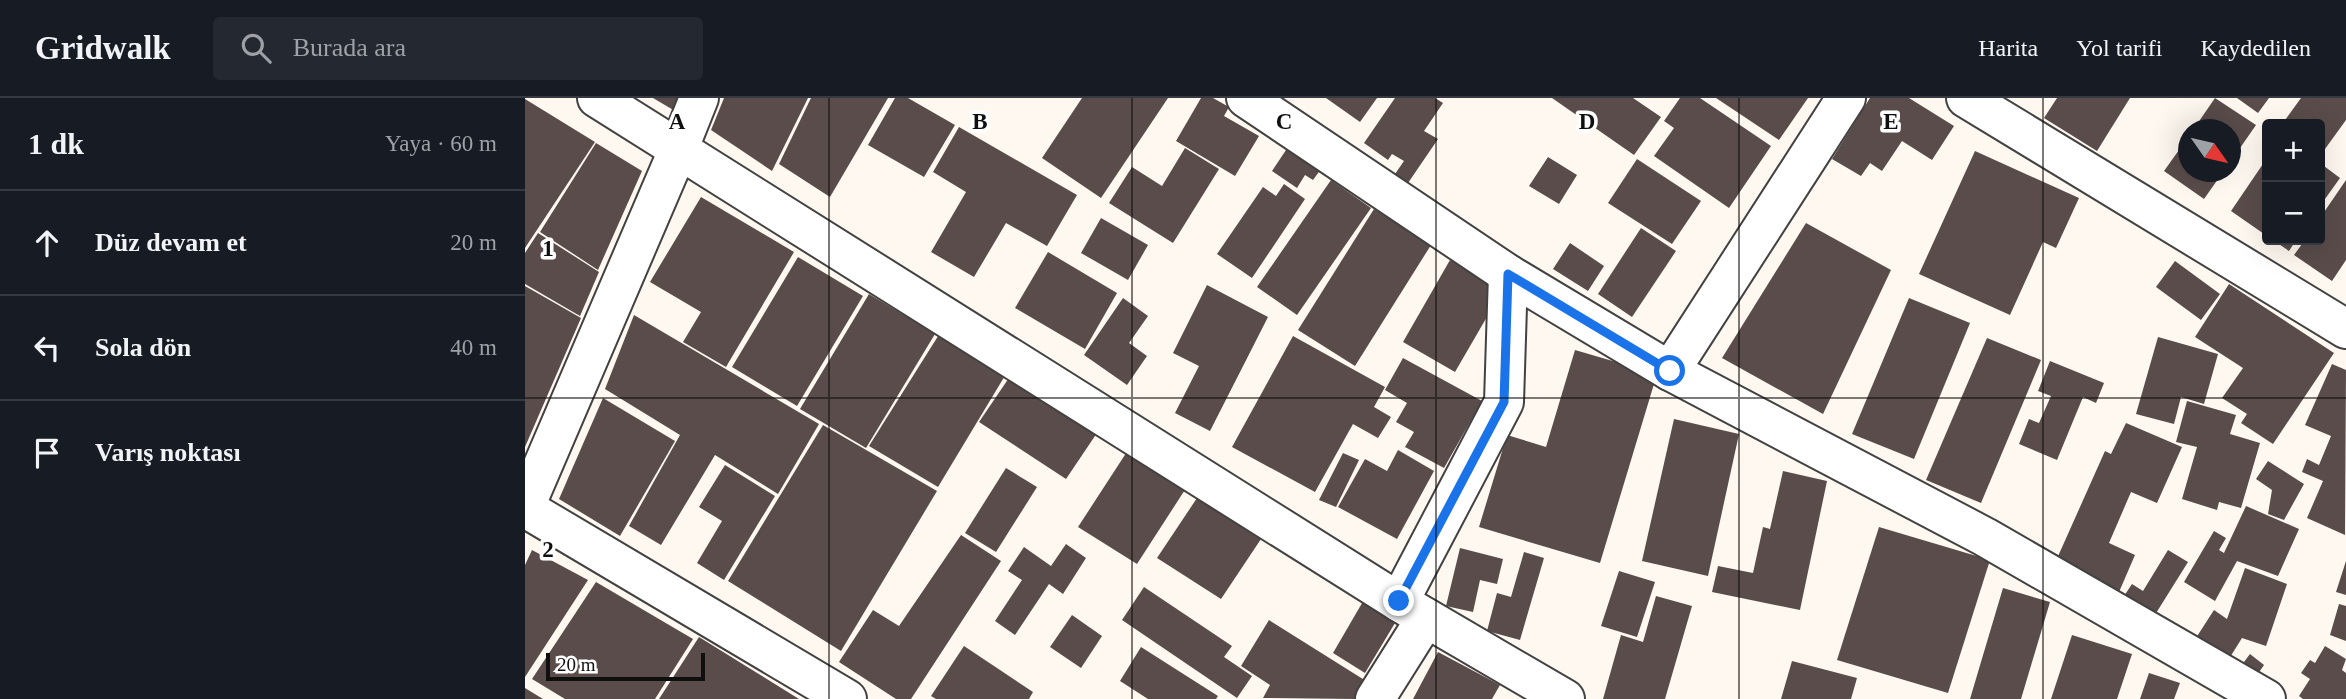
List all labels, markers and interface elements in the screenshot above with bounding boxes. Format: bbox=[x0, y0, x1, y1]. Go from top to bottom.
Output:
search box bbox=[213, 17, 703, 80]
icon: search bbox=[237, 29, 275, 67]
text: Gridwalk bbox=[35, 30, 171, 66]
text: Burada ara bbox=[293, 33, 406, 62]
text: Harita bbox=[1978, 35, 2038, 61]
text: Yol tarifi bbox=[2076, 35, 2162, 61]
text: Kaydedilen bbox=[2200, 35, 2311, 61]
text: A bbox=[669, 109, 686, 134]
text: B bbox=[972, 109, 988, 134]
text: C bbox=[1276, 109, 1292, 134]
text: D bbox=[1579, 109, 1595, 134]
text: E bbox=[1883, 109, 1899, 134]
north arrow bbox=[2178, 119, 2241, 182]
map controls bbox=[2262, 119, 2325, 245]
button: + bbox=[2262, 119, 2325, 182]
text: 1 dk bbox=[28, 127, 84, 160]
text: Yaya · 60 m bbox=[385, 131, 497, 156]
button: − bbox=[2262, 182, 2325, 245]
icon: ahead bbox=[28, 224, 66, 262]
text: Düz devam et bbox=[95, 228, 247, 257]
text: 20 m bbox=[450, 230, 497, 255]
text: 1 bbox=[542, 236, 554, 261]
icon: left bbox=[28, 329, 66, 367]
text: Sola dön bbox=[95, 333, 191, 362]
text: 40 m bbox=[450, 335, 497, 360]
route start bbox=[1654, 355, 1685, 386]
icon: arrive bbox=[28, 434, 66, 472]
text: Varış noktası bbox=[95, 438, 241, 467]
text: 2 bbox=[542, 537, 554, 562]
route end bbox=[1383, 585, 1414, 616]
scale bar bbox=[546, 650, 705, 682]
text: 20 m bbox=[557, 654, 596, 675]

